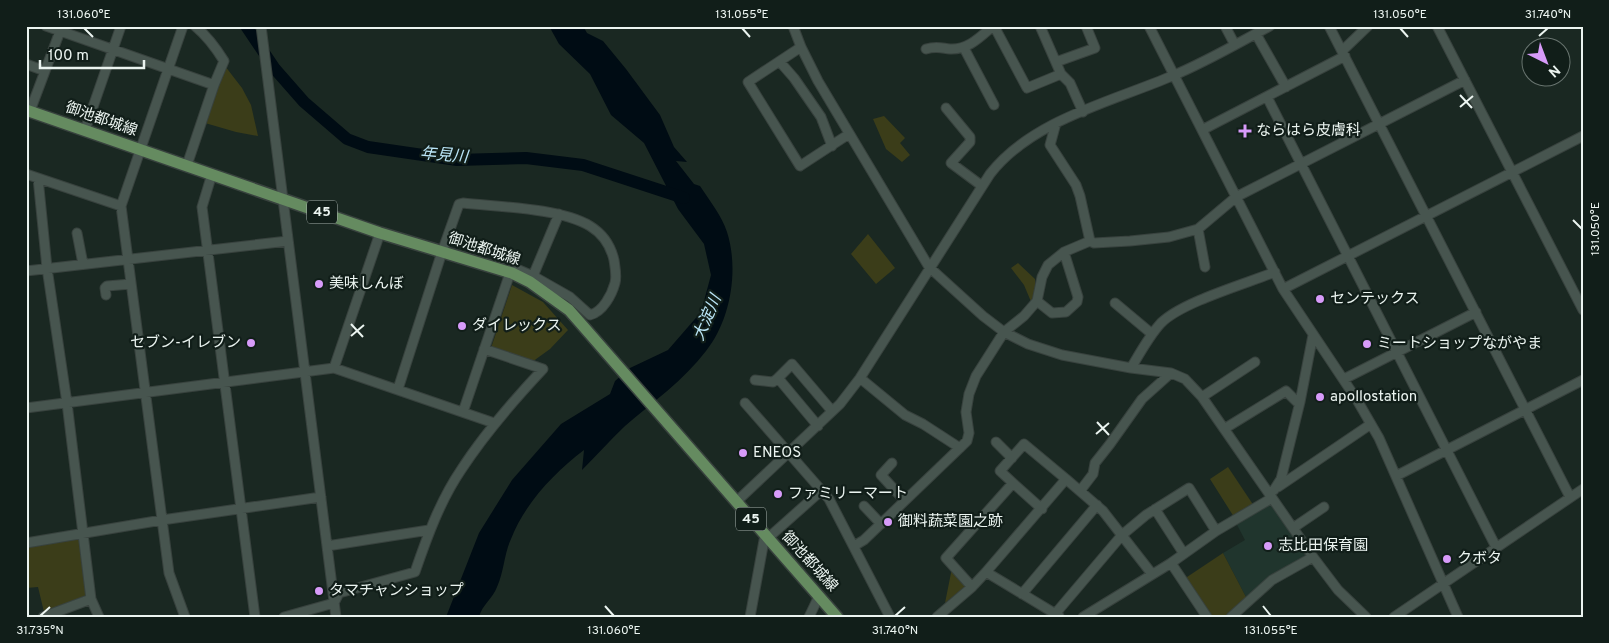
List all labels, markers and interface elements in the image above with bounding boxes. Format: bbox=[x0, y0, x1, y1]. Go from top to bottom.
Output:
text: 131.060°E bbox=[57, 7, 111, 23]
text: 131.055°E bbox=[715, 7, 769, 23]
text: 131.050°E bbox=[1373, 7, 1427, 23]
text: 31.740°N bbox=[1525, 7, 1571, 23]
scale bar bbox=[40, 38, 144, 70]
north arrow bbox=[1522, 38, 1572, 88]
text: 100 m bbox=[48, 47, 89, 66]
text: N bbox=[1544, 61, 1563, 80]
street label: 御池都城線 bbox=[62, 99, 140, 141]
place label: ならはら皮膚科 bbox=[1256, 122, 1361, 141]
marker: ならはら皮膚科 bbox=[1238, 124, 1252, 138]
water label: 年見川 bbox=[419, 144, 471, 168]
road number: 45 bbox=[307, 200, 337, 223]
text: 131.050°E bbox=[1588, 202, 1604, 256]
street label: 御池都城線 bbox=[445, 229, 523, 271]
place label: 美味しんぼ bbox=[329, 275, 404, 294]
marker: 美味しんぼ bbox=[313, 278, 325, 290]
water label: 大淀川 bbox=[689, 290, 727, 344]
place label: センテックス bbox=[1330, 290, 1420, 309]
marker: センテックス bbox=[1314, 293, 1326, 305]
place label: ダイレックス bbox=[472, 317, 562, 336]
marker: ダイレックス bbox=[456, 320, 468, 332]
place label: セブン-イレブン bbox=[130, 334, 241, 353]
place label: ミートショップながやま bbox=[1377, 335, 1542, 354]
marker: セブン-イレブン bbox=[245, 337, 257, 349]
marker: ミートショップながやま bbox=[1361, 338, 1373, 350]
place label: apollostation bbox=[1330, 388, 1417, 407]
marker: apollostation bbox=[1314, 391, 1326, 403]
place label: ENEOS bbox=[753, 444, 801, 463]
marker: ENEOS bbox=[737, 447, 749, 459]
place label: ファミリーマート bbox=[788, 485, 908, 504]
marker: ファミリーマート bbox=[772, 488, 784, 500]
road number: 45 bbox=[736, 508, 766, 530]
place label: 御料蔬菜園之跡 bbox=[898, 512, 1003, 532]
marker: 御料蔬菜園之跡 bbox=[882, 516, 894, 528]
street label: 御池都城線 bbox=[777, 528, 841, 596]
place label: 志比田保育園 bbox=[1278, 537, 1368, 556]
marker: 志比田保育園 bbox=[1262, 540, 1274, 552]
place label: クボタ bbox=[1457, 550, 1502, 569]
marker: クボタ bbox=[1441, 553, 1453, 565]
place label: タマチャンショップ bbox=[329, 582, 464, 601]
marker: タマチャンショップ bbox=[313, 585, 325, 597]
text: 31.735°N bbox=[16, 623, 64, 639]
text: 131.060°E bbox=[587, 623, 641, 639]
text: 31.740°N bbox=[872, 623, 918, 639]
text: 131.055°E bbox=[1244, 623, 1298, 639]

